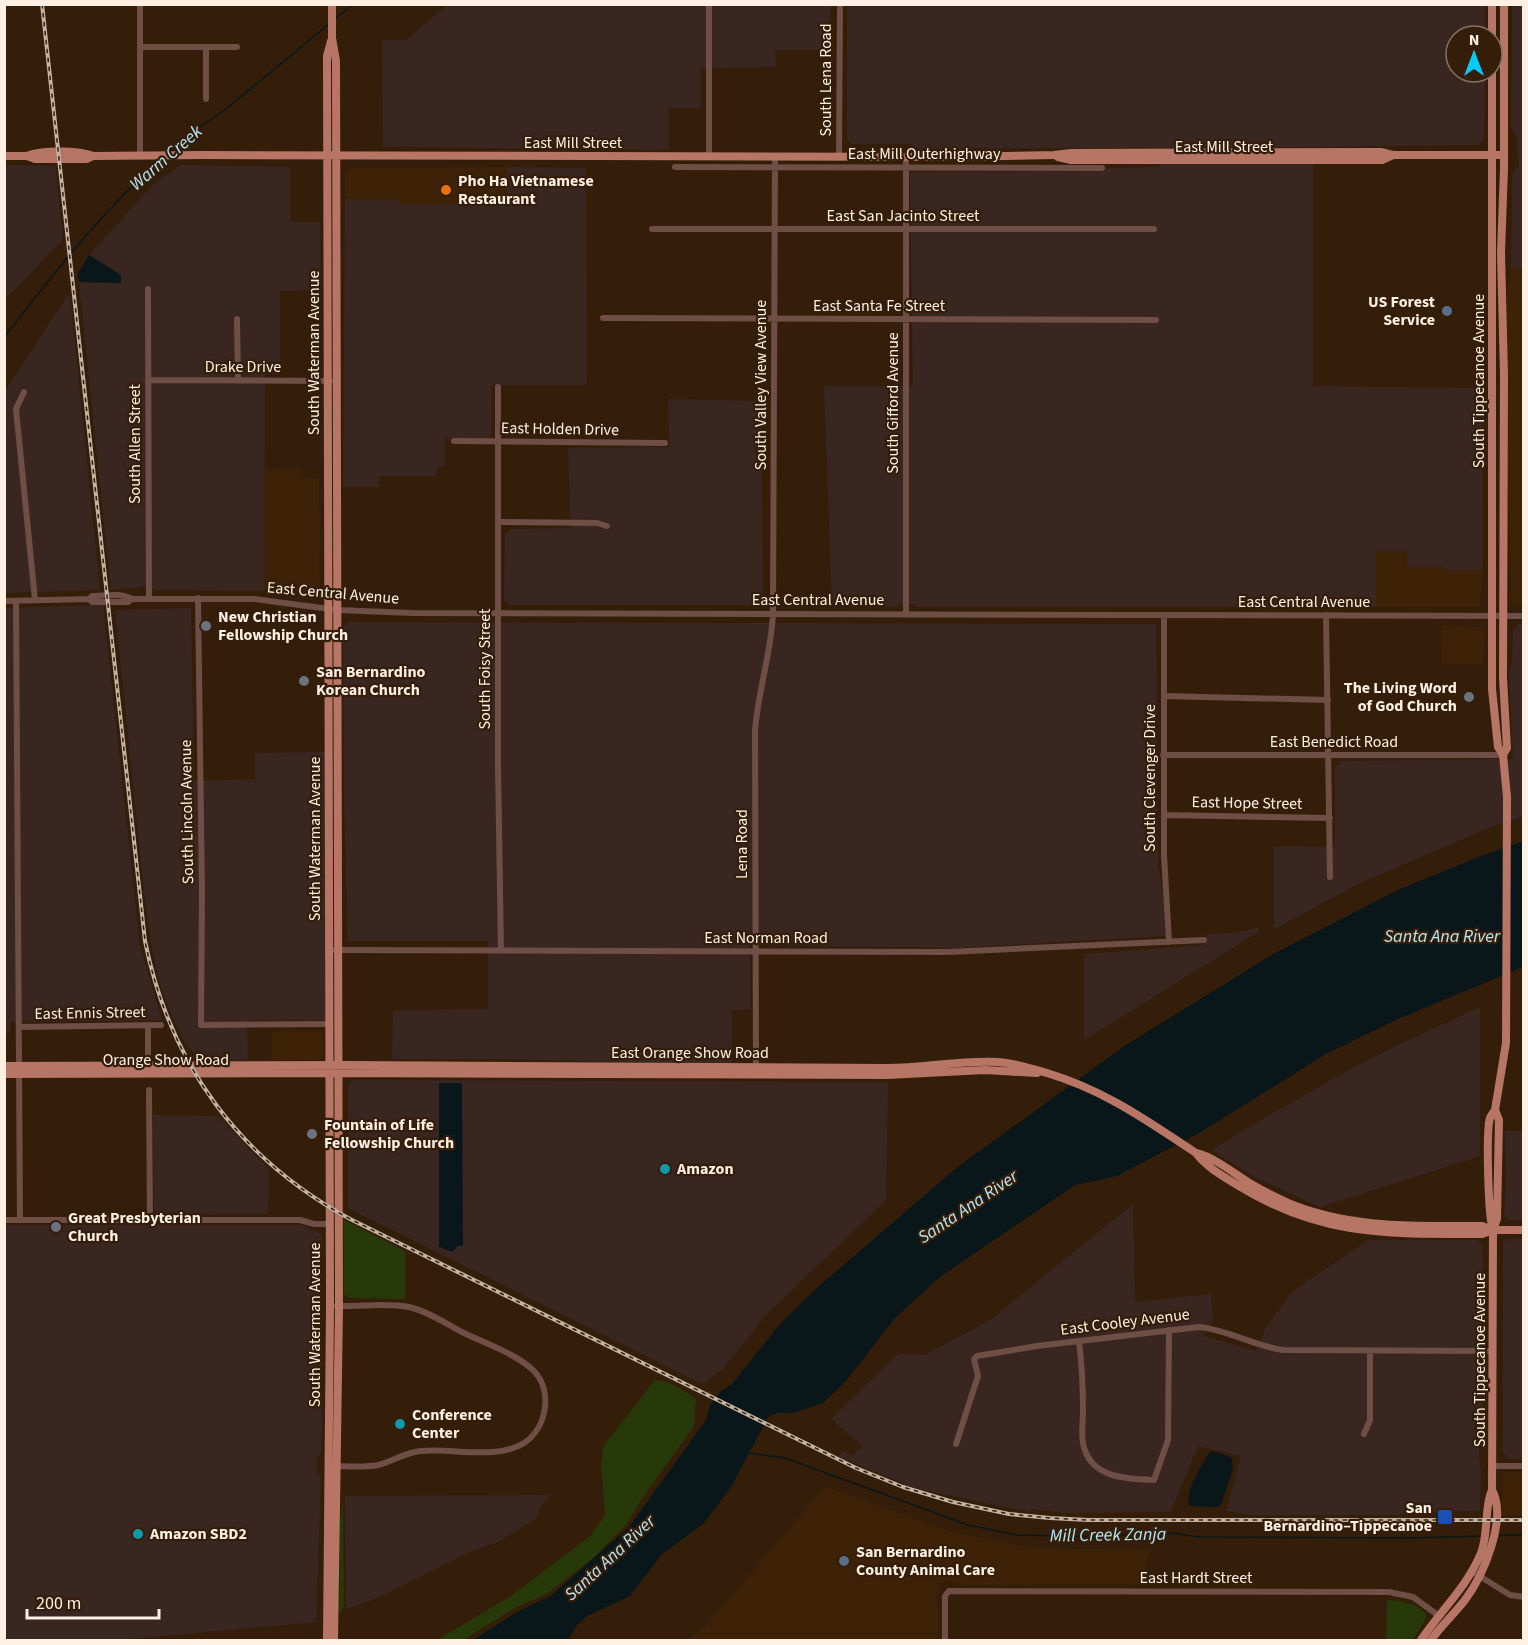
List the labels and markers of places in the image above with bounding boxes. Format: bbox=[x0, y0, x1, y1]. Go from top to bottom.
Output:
place label: Pho Ha Vietnamese Restaurant bbox=[458, 170, 594, 210]
marker: Pho Ha Vietnamese Restaurant bbox=[439, 183, 453, 197]
place label: US Forest Service bbox=[1368, 291, 1435, 331]
marker: US Forest Service bbox=[1440, 304, 1454, 318]
place label: New Christian Fellowship Church bbox=[218, 606, 348, 646]
marker: New Christian Fellowship Church bbox=[199, 619, 213, 633]
place label: San Bernardino Korean Church bbox=[316, 661, 426, 701]
marker: San Bernardino Korean Church bbox=[297, 674, 311, 688]
place label: The Living Word of God Church bbox=[1344, 677, 1457, 717]
marker: The Living Word of God Church bbox=[1462, 690, 1476, 704]
place label: Fountain of Life Fellowship Church bbox=[324, 1114, 454, 1154]
marker: Fountain of Life Fellowship Church bbox=[305, 1127, 319, 1141]
place label: Amazon bbox=[676, 1158, 734, 1180]
marker: Amazon bbox=[658, 1162, 672, 1176]
place label: Great Presbyterian Church bbox=[68, 1207, 201, 1247]
marker: Great Presbyterian Church bbox=[49, 1220, 63, 1234]
place label: Conference Center bbox=[412, 1404, 492, 1444]
marker: Conference Center bbox=[393, 1417, 407, 1431]
place label: San Bernardino–Tippecanoe bbox=[1263, 1497, 1432, 1537]
marker: San Bernardino–Tippecanoe bbox=[1436, 1508, 1454, 1526]
place label: Amazon SBD2 bbox=[149, 1523, 247, 1545]
marker: Amazon SBD2 bbox=[131, 1527, 145, 1541]
place label: San Bernardino County Animal Care bbox=[856, 1541, 995, 1581]
marker: San Bernardino County Animal Care bbox=[837, 1554, 851, 1568]

